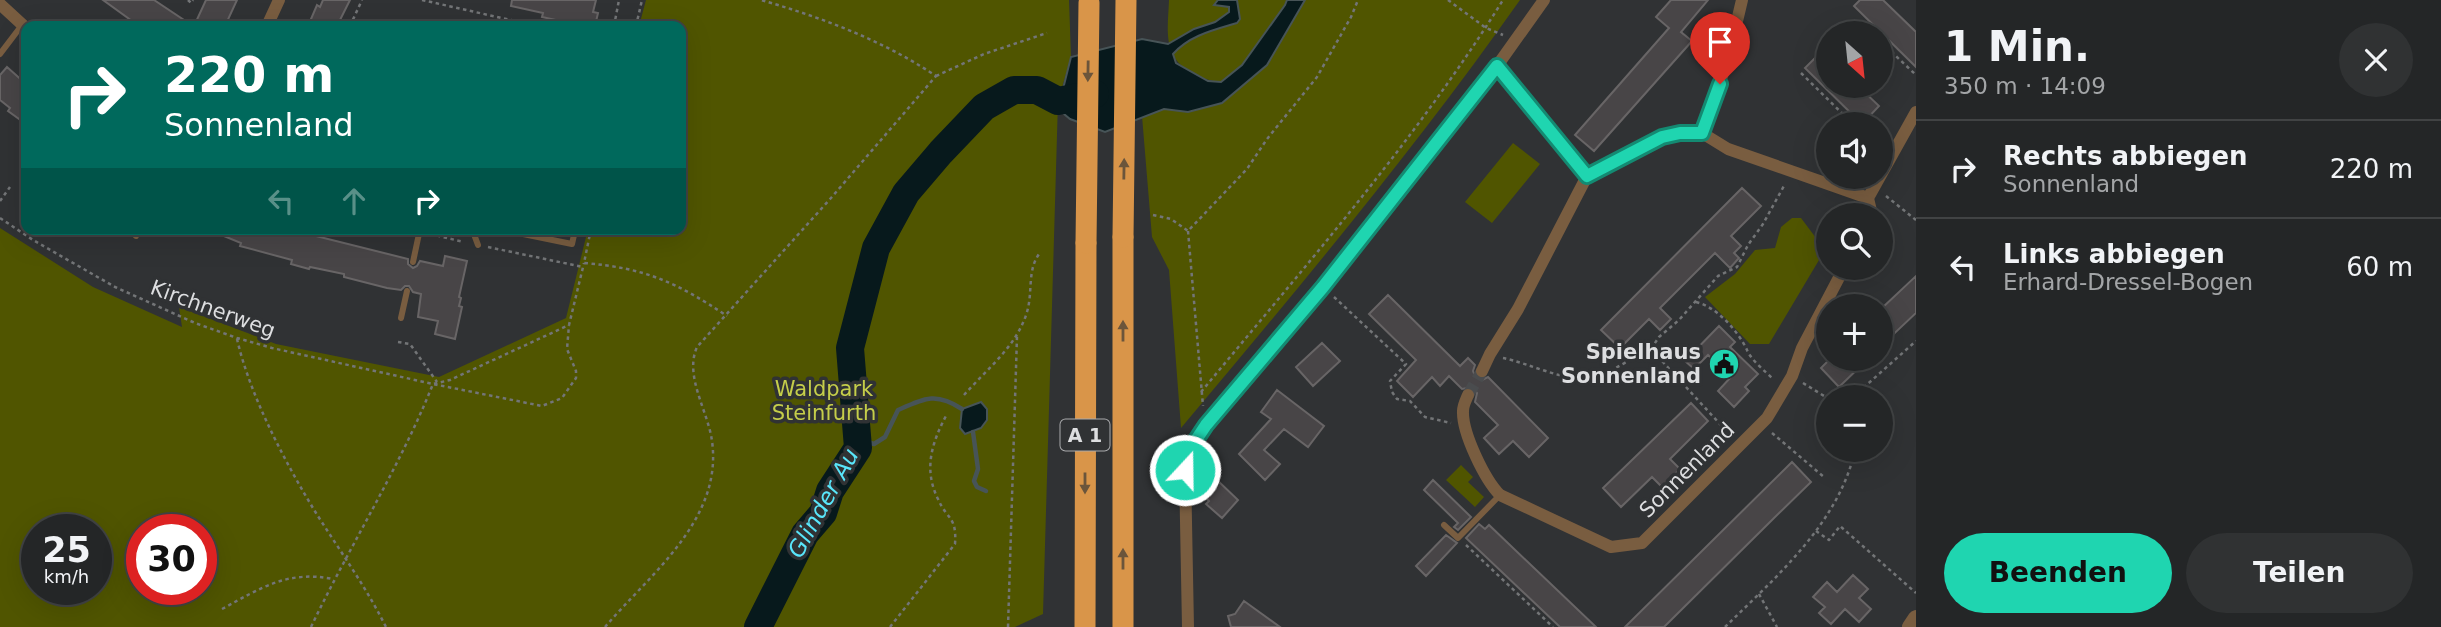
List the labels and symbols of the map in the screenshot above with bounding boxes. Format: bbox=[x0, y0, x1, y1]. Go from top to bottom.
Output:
pin bbox=[1690, 12.0, 1750, 84]
north arrow bbox=[1816, 21, 1894, 98]
one-way arrow bbox=[1082, 61, 1094, 83]
one-way arrow bbox=[1118, 157, 1129, 179]
street label: Kirchnerweg bbox=[147, 275, 279, 343]
one-way arrow bbox=[1117, 320, 1129, 342]
place label: Spielhaus Sonnenland bbox=[1561, 340, 1701, 388]
public building icon: Spielhaus Sonnenland bbox=[1707, 347, 1741, 381]
park label: Waldpark Steinfurth bbox=[772, 377, 876, 425]
street label: Sonnenland bbox=[1635, 418, 1739, 522]
road number: A 1 bbox=[1060, 420, 1110, 450]
position arrow bbox=[1148, 433, 1222, 507]
water label: Glinder Au bbox=[782, 444, 864, 562]
one-way arrow bbox=[1079, 472, 1091, 494]
speed limit sign: 30 bbox=[126, 514, 217, 605]
one-way arrow bbox=[1117, 548, 1129, 570]

